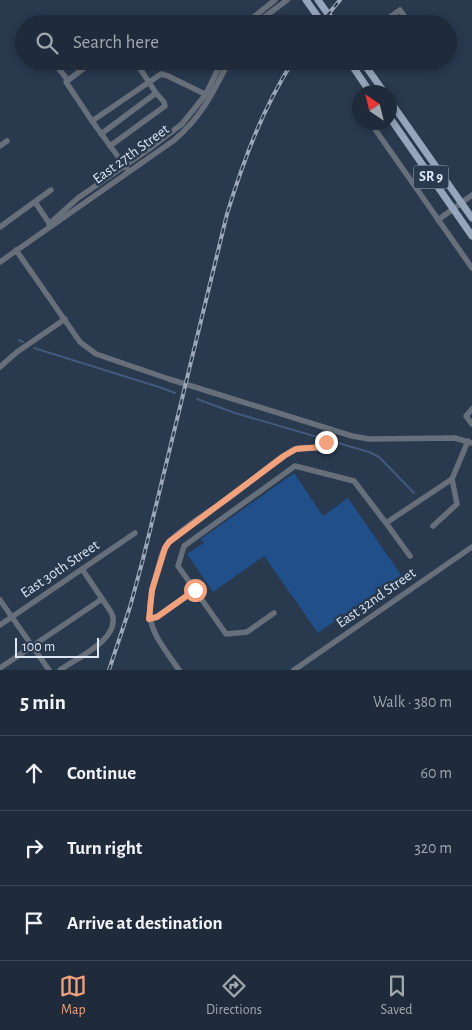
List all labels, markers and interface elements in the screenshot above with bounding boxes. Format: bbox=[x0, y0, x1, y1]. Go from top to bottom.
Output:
search box bbox=[15, 15, 457, 70]
icon: search bbox=[33, 29, 61, 57]
text: Search here bbox=[73, 33, 159, 52]
north arrow bbox=[352, 85, 397, 130]
street label: East 27th Street bbox=[90, 121, 172, 187]
road number: SR 9 bbox=[414, 166, 448, 188]
route end bbox=[315, 431, 338, 454]
street label: East 30th Street bbox=[18, 537, 102, 601]
street label: East 32nd Street bbox=[334, 565, 419, 631]
route start bbox=[184, 579, 207, 602]
scale bar bbox=[15, 635, 99, 658]
text: 100 m bbox=[22, 640, 55, 654]
text: 5 min bbox=[20, 692, 66, 713]
text: Walk · 380 m bbox=[373, 694, 452, 710]
icon: ahead bbox=[20, 759, 48, 787]
text: Continue bbox=[67, 764, 136, 783]
text: 60 m bbox=[421, 765, 452, 781]
icon: right bbox=[20, 834, 48, 862]
text: Turn right bbox=[67, 839, 142, 858]
text: 320 m bbox=[414, 840, 452, 856]
icon: arrive bbox=[20, 909, 48, 937]
text: Arrive at destination bbox=[67, 914, 223, 933]
tab: Map bbox=[59, 972, 87, 1019]
tab: Directions bbox=[206, 972, 262, 1019]
tab: Saved bbox=[381, 972, 413, 1019]

